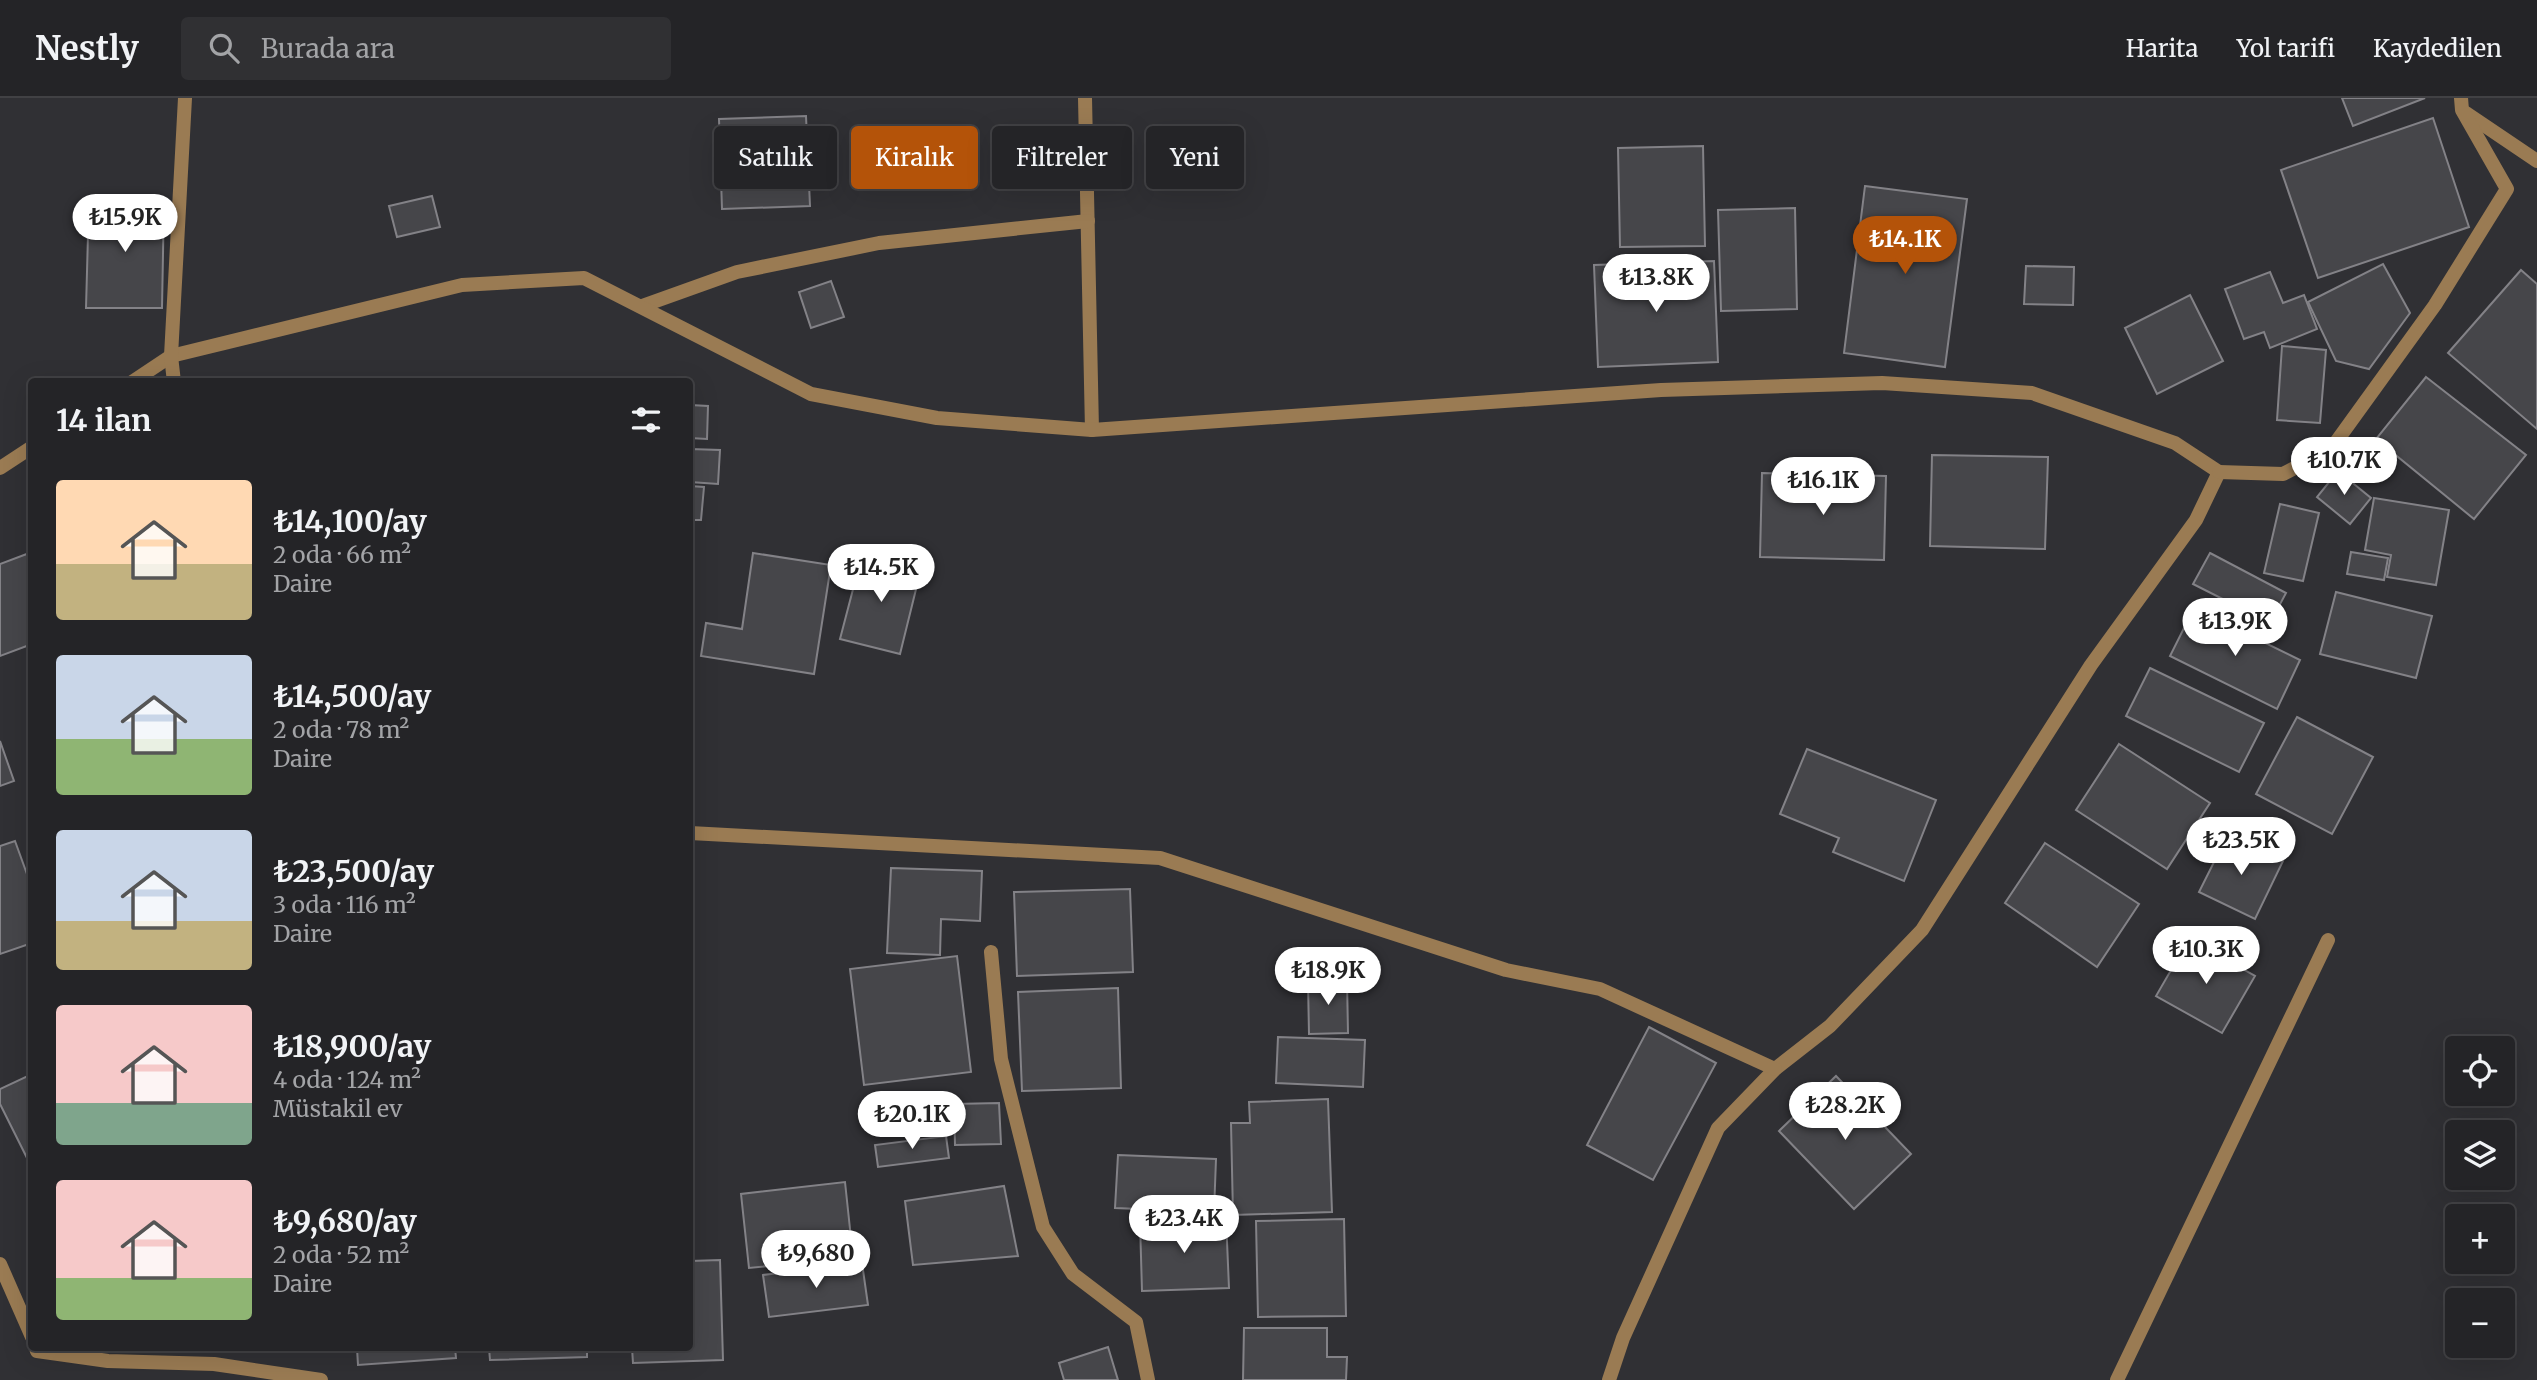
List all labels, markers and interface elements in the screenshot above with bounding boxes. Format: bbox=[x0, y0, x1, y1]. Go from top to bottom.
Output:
search box bbox=[181, 17, 671, 80]
text: Nestly bbox=[35, 28, 139, 69]
icon: search bbox=[205, 29, 243, 67]
text: Burada ara bbox=[261, 32, 395, 65]
text: Harita bbox=[2126, 33, 2198, 64]
text: Yol tarifi bbox=[2236, 33, 2335, 64]
text: Kaydedilen bbox=[2373, 33, 2502, 64]
chip: Satılık bbox=[714, 126, 837, 189]
chip: Kiralık bbox=[851, 126, 978, 189]
chip: Filtreler bbox=[992, 126, 1132, 189]
chip: Yeni bbox=[1146, 126, 1244, 189]
pin: ₺15.9K bbox=[68, 194, 182, 254]
text: ₺15.9K bbox=[89, 202, 161, 231]
pin: ₺14.1K bbox=[1848, 216, 1962, 276]
text: ₺14.1K bbox=[1869, 224, 1941, 253]
pin: ₺13.8K bbox=[1599, 254, 1713, 314]
text: ₺13.8K bbox=[1619, 262, 1693, 291]
text: 14 ilan bbox=[56, 401, 151, 439]
icon: filters bbox=[627, 401, 665, 439]
pin: ₺10.7K bbox=[2287, 438, 2401, 497]
text: ₺10.7K bbox=[2307, 445, 2381, 474]
pin: ₺16.1K bbox=[1766, 458, 1880, 517]
text: ₺16.1K bbox=[1787, 465, 1859, 494]
text: ₺14,100/ay bbox=[273, 502, 427, 540]
icon: home bbox=[112, 508, 196, 592]
text: 2 oda · 66 m² bbox=[273, 540, 411, 569]
pin: ₺14.5K bbox=[824, 545, 938, 604]
text: ₺14.5K bbox=[844, 552, 918, 581]
text: Daire bbox=[273, 569, 332, 598]
pin: ₺13.9K bbox=[2178, 598, 2292, 658]
text: ₺13.9K bbox=[2199, 606, 2272, 635]
text: ₺14,500/ay bbox=[273, 677, 431, 715]
icon: home bbox=[112, 683, 196, 767]
text: 2 oda · 78 m² bbox=[273, 715, 409, 744]
text: Daire bbox=[273, 744, 332, 773]
pin: ₺23.5K bbox=[2184, 818, 2298, 877]
text: ₺23.5K bbox=[2203, 825, 2279, 854]
text: ₺23,500/ay bbox=[273, 852, 434, 890]
icon: home bbox=[112, 858, 196, 942]
text: 3 oda · 116 m² bbox=[273, 890, 416, 919]
text: Daire bbox=[273, 919, 332, 948]
pin: ₺10.3K bbox=[2149, 926, 2263, 986]
text: ₺10.3K bbox=[2169, 934, 2243, 963]
pin: ₺18.9K bbox=[1271, 948, 1385, 1007]
text: ₺18.9K bbox=[1291, 955, 1365, 984]
text: ₺18,900/ay bbox=[273, 1027, 431, 1065]
icon: home bbox=[112, 1033, 196, 1117]
map controls bbox=[2445, 1036, 2515, 1358]
button: locate bbox=[2445, 1036, 2515, 1106]
text: 4 oda · 124 m² bbox=[273, 1065, 421, 1094]
pin: ₺28.2K bbox=[1788, 1082, 1902, 1142]
text: ₺28.2K bbox=[1805, 1090, 1885, 1119]
pin: ₺20.1K bbox=[855, 1091, 969, 1151]
text: Müstakil ev bbox=[273, 1094, 402, 1123]
text: ₺20.1K bbox=[874, 1099, 950, 1128]
button: layers bbox=[2445, 1120, 2515, 1190]
pin: ₺23.4K bbox=[1127, 1196, 1241, 1255]
text: ₺9,680/ay bbox=[273, 1202, 417, 1240]
text: ₺23.4K bbox=[1145, 1203, 1223, 1232]
button: + bbox=[2445, 1204, 2515, 1274]
icon: home bbox=[112, 1208, 196, 1292]
pin: ₺9,680 bbox=[759, 1230, 873, 1290]
text: ₺9,680 bbox=[777, 1238, 855, 1267]
text: 2 oda · 52 m² bbox=[273, 1240, 409, 1269]
text: Daire bbox=[273, 1269, 332, 1298]
button: − bbox=[2445, 1288, 2515, 1358]

